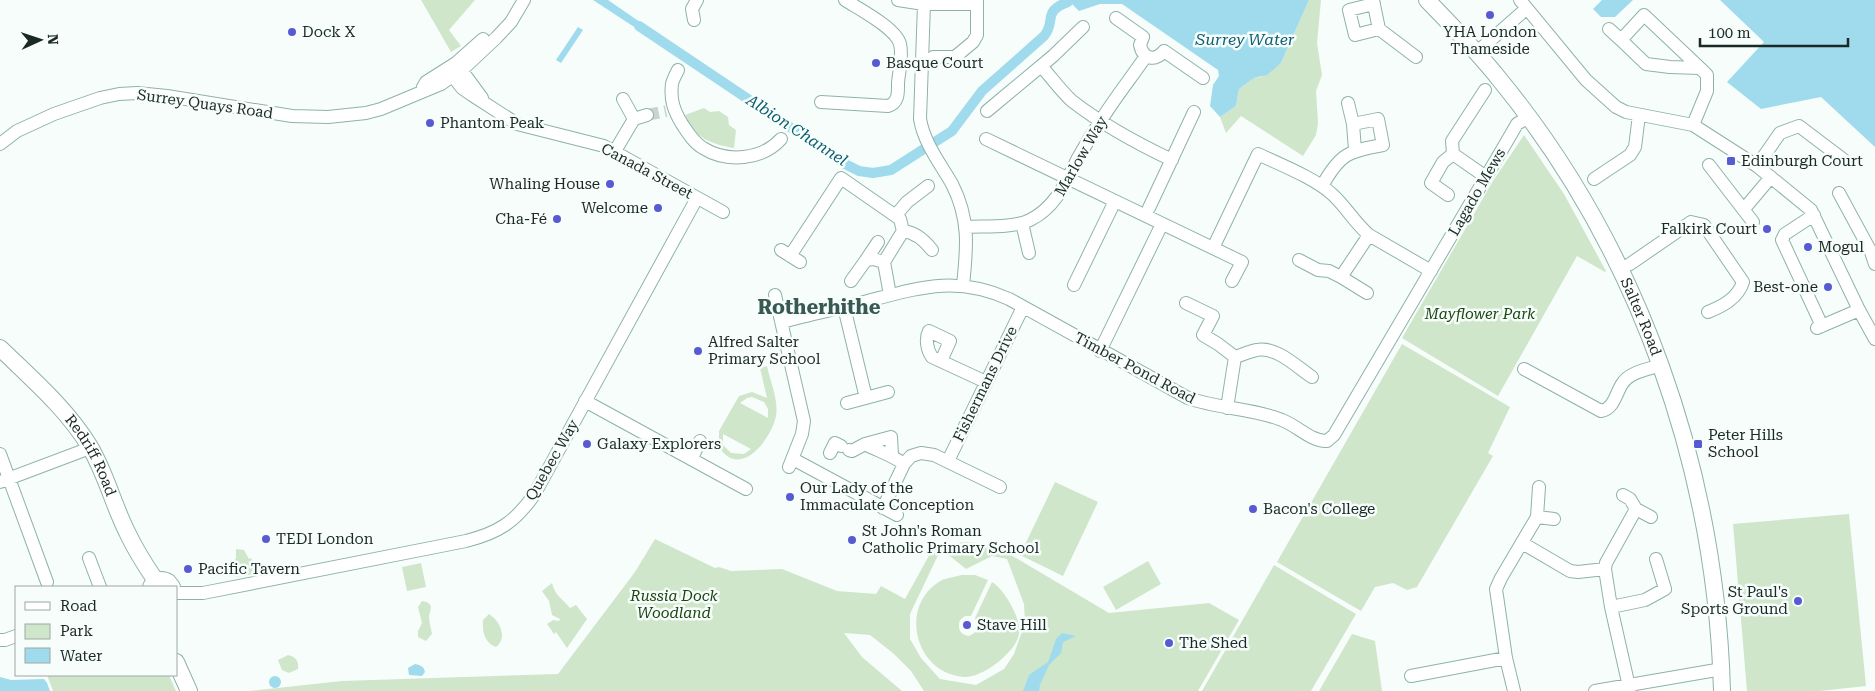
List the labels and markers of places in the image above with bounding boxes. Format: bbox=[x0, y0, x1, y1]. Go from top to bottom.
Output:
marker: YHA London Thameside bbox=[1484, 9, 1496, 21]
place label: Dock X bbox=[302, 23, 356, 41]
place label: YHA London Thameside bbox=[1443, 23, 1537, 58]
marker: Dock X bbox=[286, 26, 298, 38]
place label: Basque Court bbox=[886, 54, 984, 72]
marker: Basque Court bbox=[870, 57, 882, 69]
place label: Phantom Peak bbox=[440, 114, 545, 132]
marker: Phantom Peak bbox=[424, 117, 436, 129]
place label: Edinburgh Court bbox=[1741, 152, 1863, 170]
marker: Edinburgh Court bbox=[1725, 155, 1737, 167]
place label: Whaling House bbox=[489, 175, 600, 193]
marker: Whaling House bbox=[604, 178, 616, 190]
place label: Welcome bbox=[581, 199, 648, 217]
marker: Welcome bbox=[652, 202, 664, 214]
place label: Cha-Fé bbox=[495, 210, 547, 228]
marker: Cha-Fé bbox=[551, 213, 563, 225]
place label: Falkirk Court bbox=[1661, 220, 1757, 238]
marker: Falkirk Court bbox=[1761, 223, 1773, 235]
place label: Mogul bbox=[1818, 238, 1864, 256]
marker: Mogul bbox=[1802, 241, 1814, 253]
place label: Best-one bbox=[1753, 278, 1818, 296]
marker: Best-one bbox=[1822, 281, 1834, 293]
place label: Alfred Salter Primary School bbox=[708, 333, 821, 368]
marker: Alfred Salter Primary School bbox=[692, 345, 704, 357]
place label: Peter Hills School bbox=[1708, 426, 1783, 461]
place label: Galaxy Explorers bbox=[597, 435, 721, 453]
marker: Galaxy Explorers bbox=[581, 438, 593, 450]
marker: Peter Hills School bbox=[1692, 438, 1704, 450]
place label: Our Lady of the Immaculate Conception bbox=[800, 479, 975, 514]
marker: Our Lady of the Immaculate Conception bbox=[784, 491, 796, 503]
place label: Bacon's College bbox=[1263, 500, 1375, 518]
marker: Bacon's College bbox=[1247, 503, 1259, 515]
place label: St John's Roman Catholic Primary School bbox=[862, 522, 1039, 557]
place label: TEDI London bbox=[276, 530, 374, 548]
marker: TEDI London bbox=[260, 533, 272, 545]
marker: St John's Roman Catholic Primary School bbox=[846, 534, 858, 546]
place label: Pacific Tavern bbox=[198, 560, 300, 578]
marker: Pacific Tavern bbox=[182, 563, 194, 575]
place label: St Paul's Sports Ground bbox=[1681, 583, 1788, 618]
marker: St Paul's Sports Ground bbox=[1792, 595, 1804, 607]
place label: Stave Hill bbox=[977, 616, 1047, 634]
marker: Stave Hill bbox=[961, 619, 973, 631]
place label: The Shed bbox=[1179, 634, 1248, 652]
marker: The Shed bbox=[1163, 637, 1175, 649]

